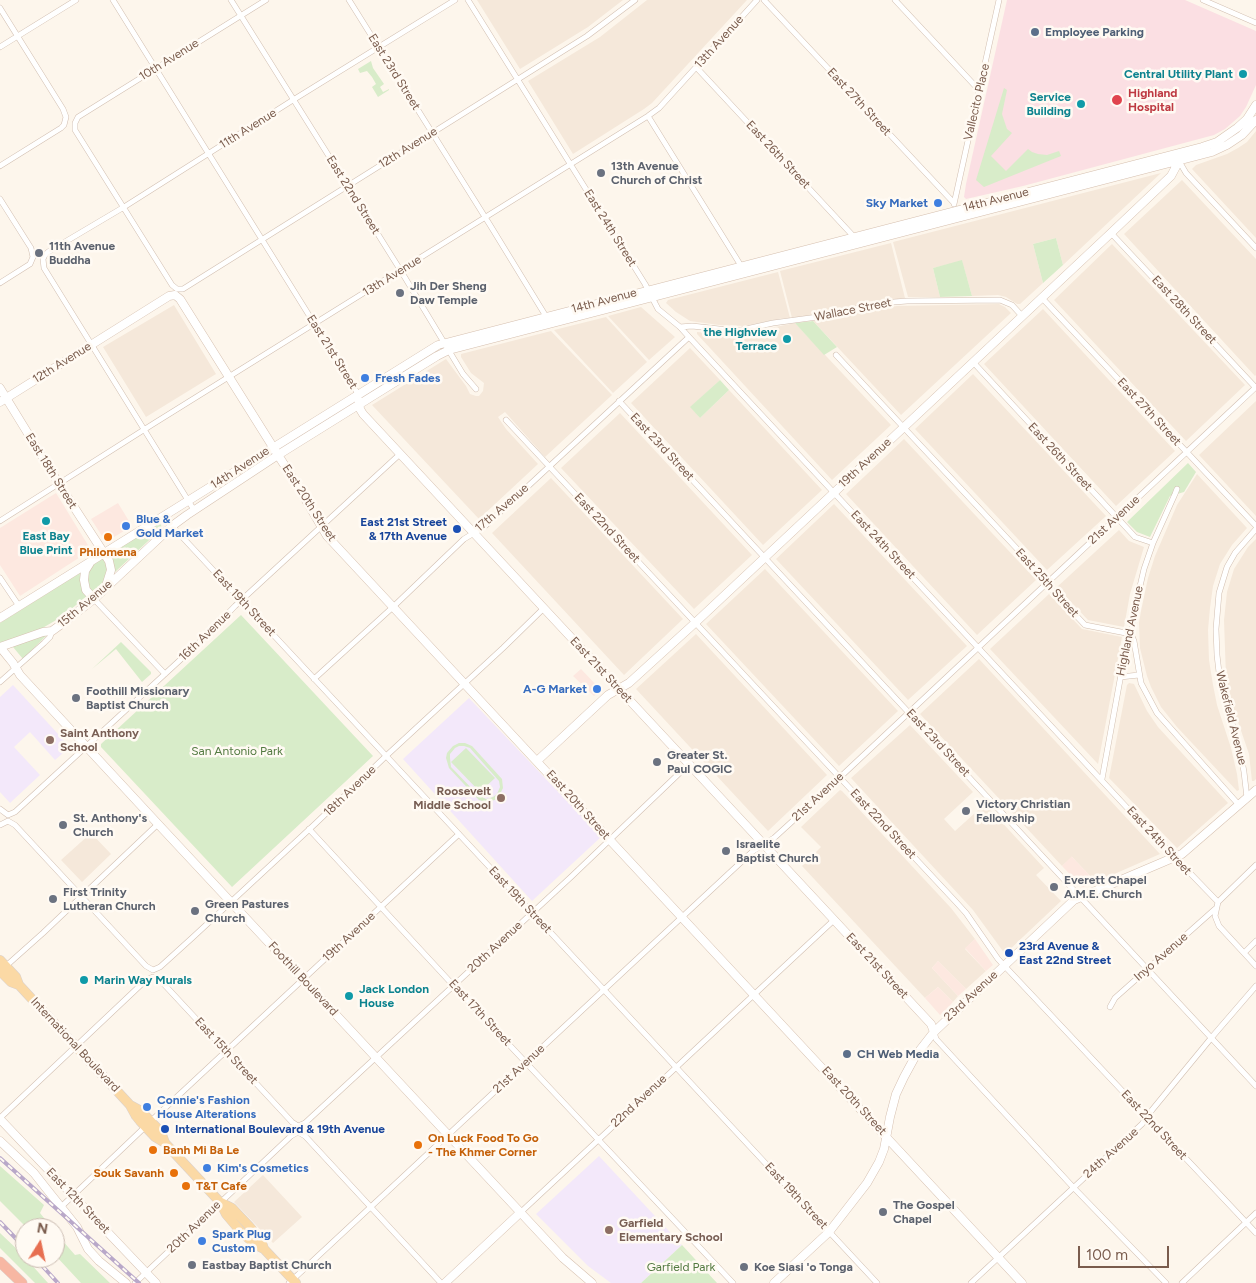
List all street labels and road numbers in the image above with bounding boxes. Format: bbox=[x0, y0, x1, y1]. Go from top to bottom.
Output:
street label: 13th Avenue bbox=[691, 13, 747, 71]
street label: East 23rd Street bbox=[365, 31, 423, 113]
street label: 10th Avenue bbox=[137, 36, 201, 84]
street label: Vallecito Place bbox=[961, 62, 993, 142]
street label: East 27th Street bbox=[824, 65, 894, 139]
street label: 11th Avenue bbox=[217, 106, 279, 152]
street label: East 26th Street bbox=[743, 118, 813, 192]
street label: 12th Avenue bbox=[376, 124, 440, 172]
street label: East 22nd Street bbox=[323, 153, 383, 237]
street label: 14th Avenue bbox=[962, 185, 1030, 215]
street label: East 24th Street bbox=[581, 187, 639, 269]
street label: 13th Avenue bbox=[360, 252, 424, 300]
street label: East 28th Street bbox=[1149, 273, 1219, 347]
street label: 14th Avenue bbox=[570, 285, 638, 317]
street label: Wallace Street bbox=[813, 295, 893, 325]
street label: East 21st Street bbox=[303, 312, 361, 392]
street label: 12th Avenue bbox=[30, 339, 94, 387]
street label: East 27th Street bbox=[1114, 375, 1184, 449]
street label: East 23rd Street bbox=[627, 410, 697, 484]
street label: East 26th Street bbox=[1025, 420, 1095, 494]
street label: East 18th Street bbox=[22, 431, 80, 511]
street label: 19th Avenue bbox=[836, 435, 894, 491]
street label: 14th Avenue bbox=[208, 444, 272, 492]
street label: East 20th Street bbox=[279, 462, 339, 544]
street label: 17th Avenue bbox=[472, 481, 532, 535]
street label: East 22nd Street bbox=[571, 490, 643, 566]
street label: 21st Avenue bbox=[1085, 492, 1143, 548]
street label: East 24th Street bbox=[848, 508, 918, 582]
street label: East 25th Street bbox=[1012, 546, 1082, 620]
street label: East 19th Street bbox=[209, 567, 279, 639]
street label: 15th Avenue bbox=[55, 577, 115, 631]
street label: Highland Avenue bbox=[1113, 585, 1147, 677]
street label: 16th Avenue bbox=[176, 608, 234, 664]
street label: East 21st Street bbox=[567, 634, 635, 706]
street label: Wakefield Avenue bbox=[1212, 670, 1250, 766]
street label: East 23rd Street bbox=[903, 706, 973, 780]
street label: 18th Avenue bbox=[321, 763, 379, 819]
street label: East 20th Street bbox=[543, 767, 613, 843]
street label: 21st Avenue bbox=[789, 769, 847, 825]
street label: East 22nd Street bbox=[847, 786, 919, 862]
street label: East 24th Street bbox=[1124, 804, 1194, 878]
street label: East 19th Street bbox=[485, 864, 555, 936]
street label: 19th Avenue bbox=[320, 909, 378, 965]
street label: 20th Avenue bbox=[465, 918, 525, 976]
street label: East 21st Street bbox=[843, 930, 911, 1002]
street label: Inyo Avenue bbox=[1131, 930, 1191, 984]
street label: Foothill Boulevard bbox=[265, 939, 341, 1019]
street label: 23rd Avenue bbox=[941, 968, 1001, 1024]
street label: East 17th Street bbox=[446, 977, 514, 1049]
street label: International Boulevard bbox=[27, 995, 123, 1095]
street label: East 15th Street bbox=[191, 1015, 261, 1087]
street label: 21st Avenue bbox=[490, 1041, 548, 1097]
street label: East 20th Street bbox=[819, 1064, 889, 1138]
street label: 22nd Avenue bbox=[608, 1072, 670, 1130]
street label: East 22nd Street bbox=[1118, 1087, 1190, 1163]
street label: 24th Avenue bbox=[1081, 1125, 1141, 1181]
street label: East 19th Street bbox=[761, 1160, 831, 1232]
street label: East 12th Street bbox=[43, 1165, 113, 1237]
street label: 20th Avenue bbox=[164, 1198, 224, 1256]

